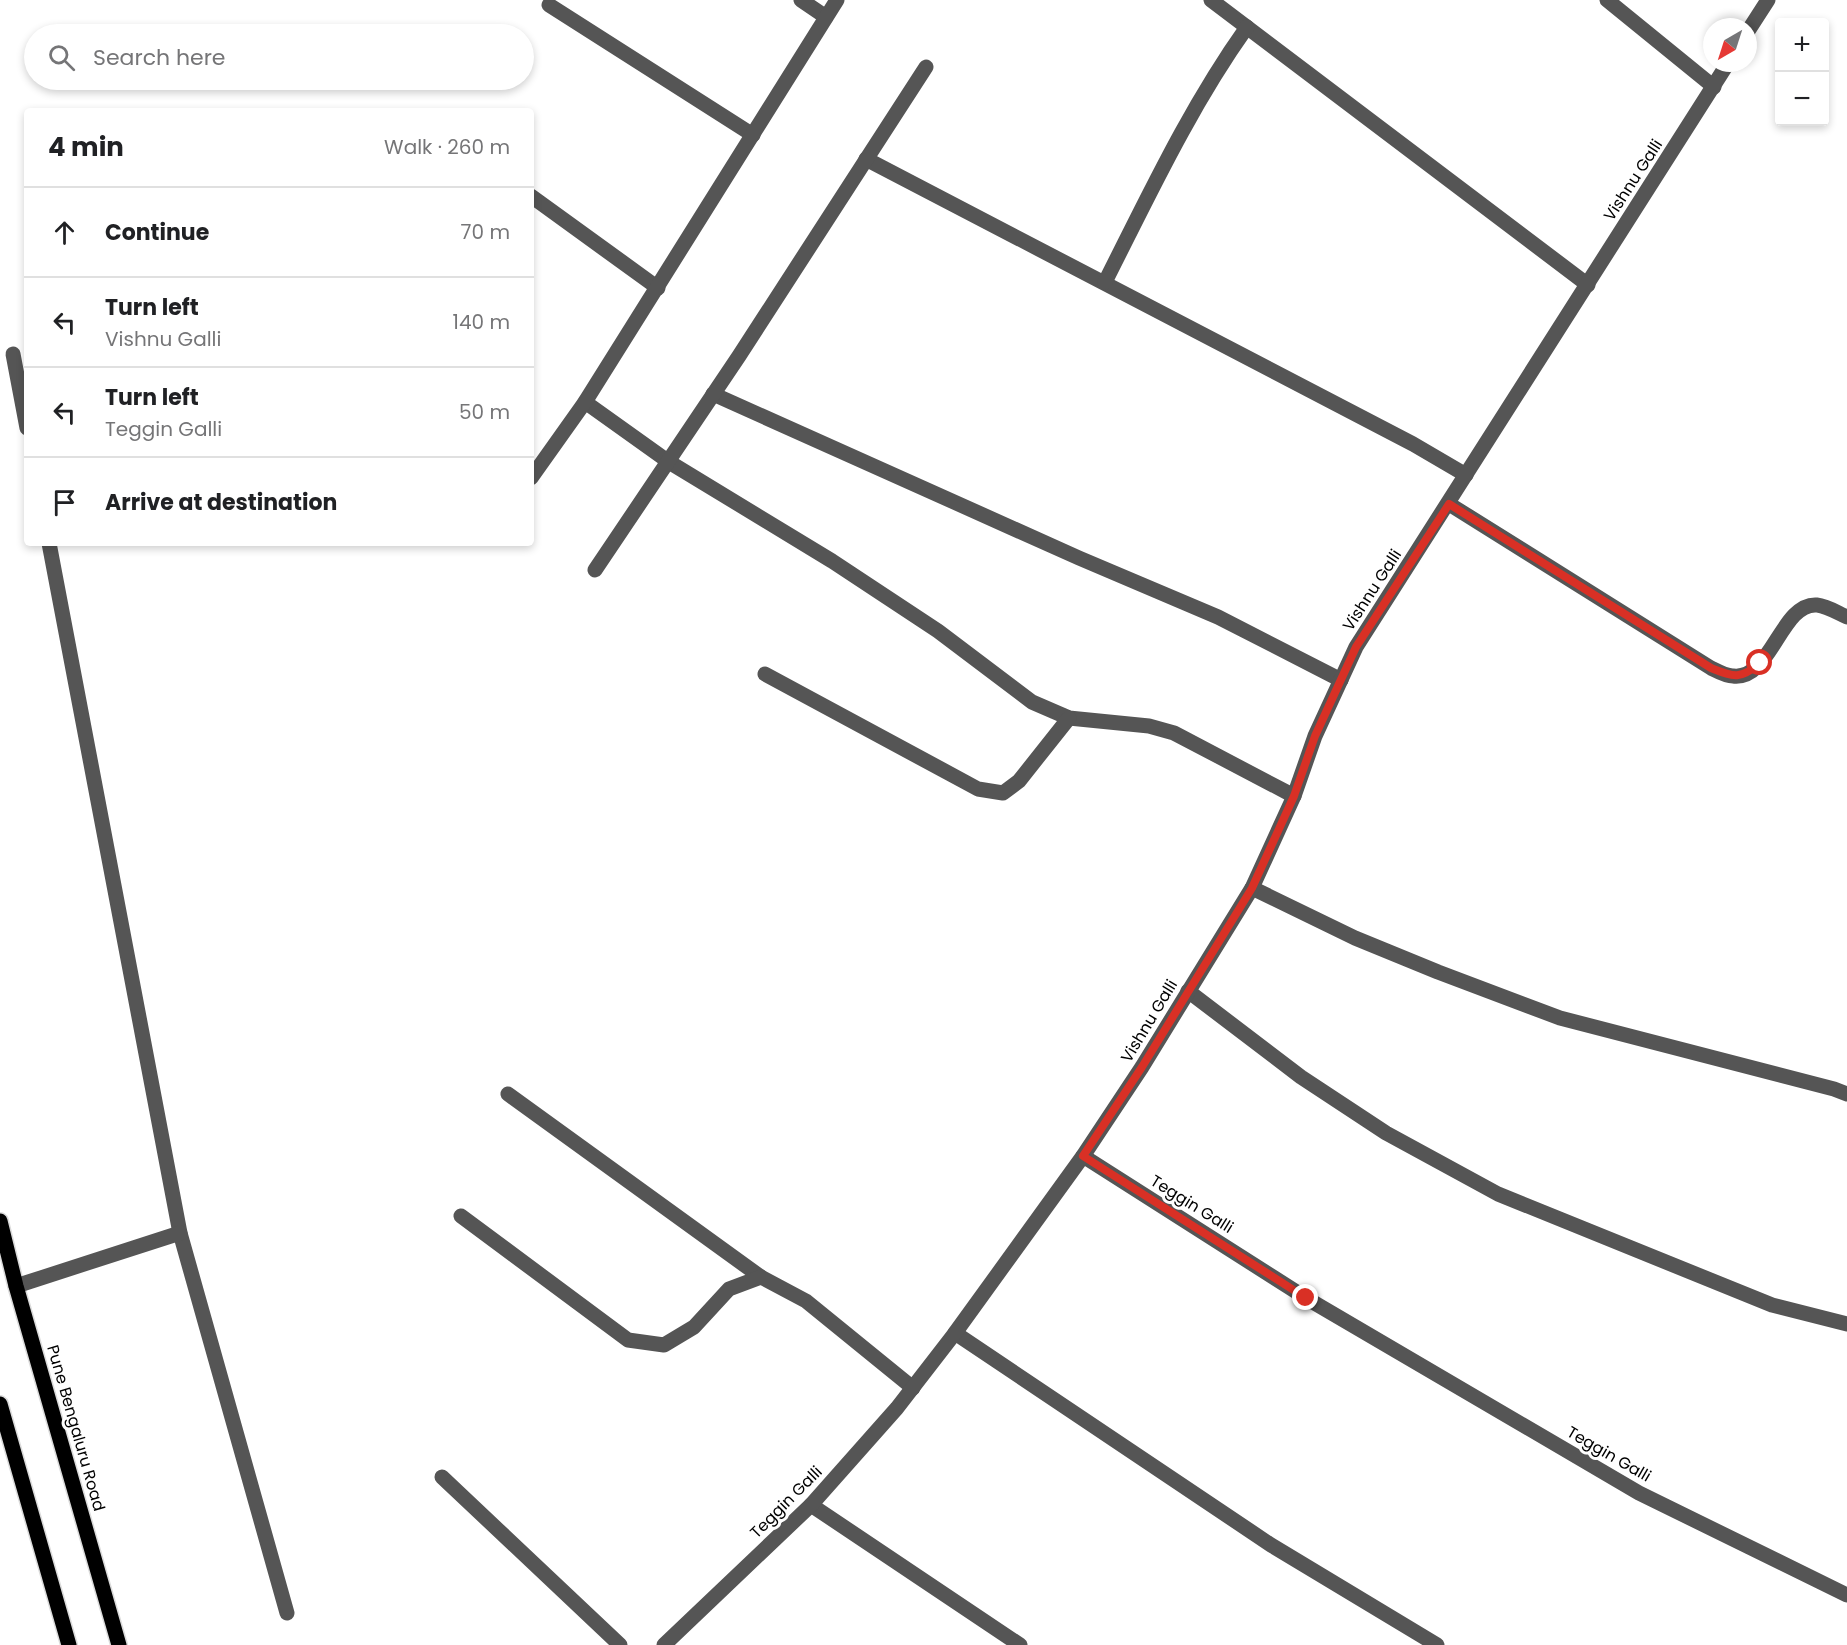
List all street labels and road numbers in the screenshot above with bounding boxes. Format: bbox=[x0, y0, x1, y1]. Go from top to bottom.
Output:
street label: Vishnu Galli bbox=[1598, 135, 1668, 225]
street label: Vishnu Galli bbox=[1337, 545, 1407, 635]
street label: Vishnu Galli bbox=[1115, 975, 1183, 1067]
street label: Teggin Galli bbox=[1146, 1169, 1238, 1239]
street label: Pune Bengaluru Road bbox=[41, 1342, 111, 1514]
street label: Teggin Galli bbox=[1563, 1421, 1655, 1487]
street label: Teggin Galli bbox=[745, 1461, 827, 1543]

